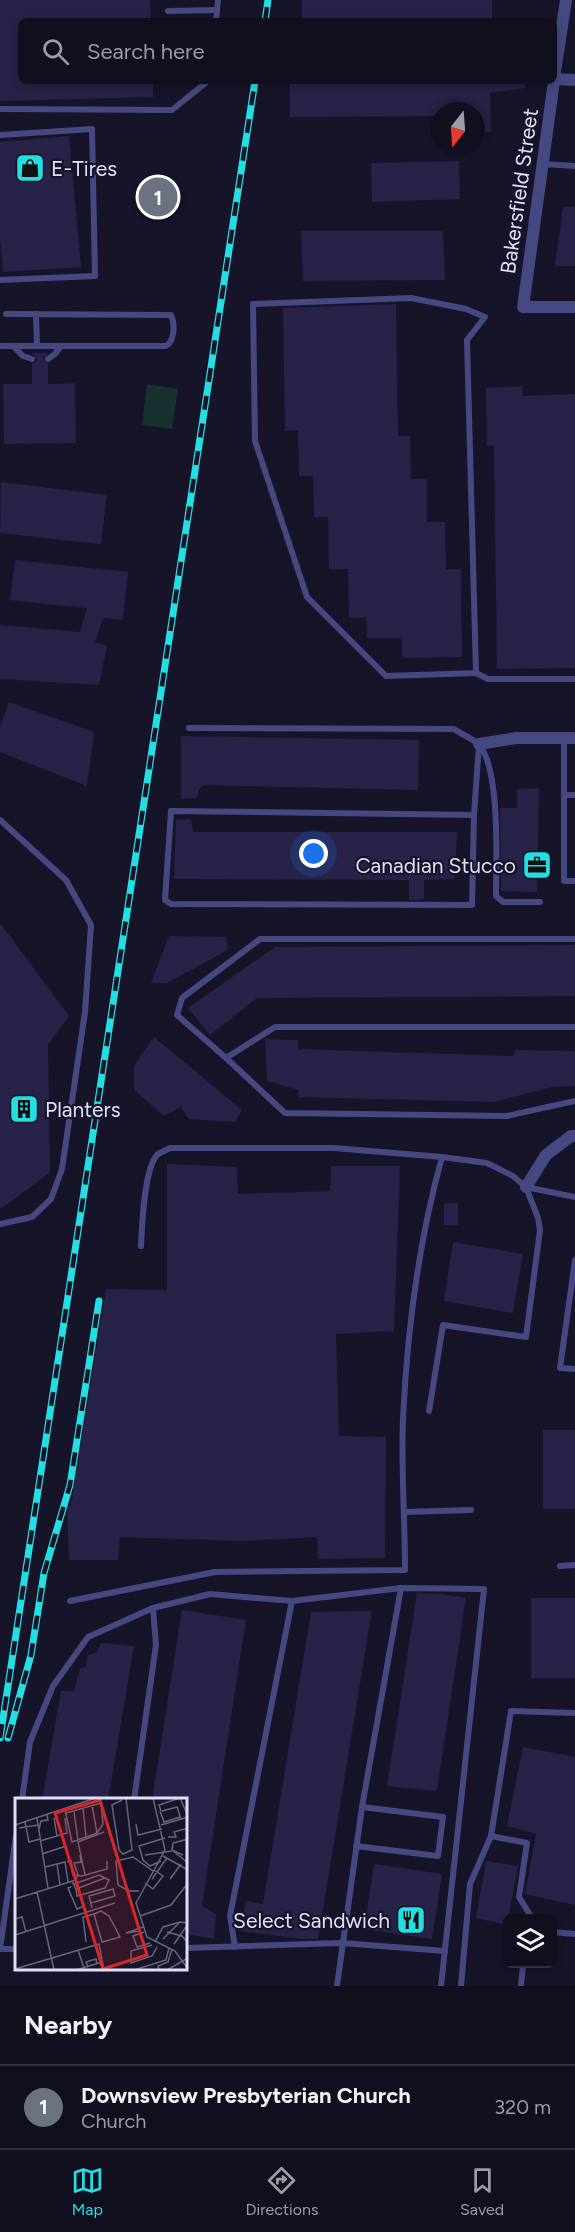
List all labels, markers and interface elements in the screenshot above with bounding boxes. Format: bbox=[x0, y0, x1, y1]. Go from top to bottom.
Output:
search box bbox=[18, 18, 557, 84]
icon: search bbox=[39, 35, 72, 68]
text: Search here bbox=[87, 38, 205, 65]
north arrow bbox=[431, 102, 485, 156]
street label: Bakersfield Street bbox=[495, 107, 543, 275]
shop icon: E-Tires bbox=[14, 152, 46, 184]
place label: E-Tires bbox=[51, 156, 117, 181]
pin: 1 bbox=[138, 174, 178, 220]
your location bbox=[299, 839, 328, 868]
office icon: Canadian Stucco bbox=[521, 849, 553, 881]
place label: Canadian Stucco bbox=[355, 853, 516, 878]
building icon: Planters bbox=[8, 1093, 40, 1125]
place label: Planters bbox=[45, 1097, 120, 1122]
inset map bbox=[15, 1798, 188, 1971]
restaurant icon: Select Sandwich bbox=[395, 1904, 427, 1936]
place label: Select Sandwich bbox=[233, 1908, 390, 1933]
map controls bbox=[503, 1914, 557, 1968]
button: layers bbox=[503, 1914, 557, 1968]
text: Nearby bbox=[24, 2009, 112, 2041]
text: Downsview Presbyterian Church bbox=[81, 2082, 411, 2109]
text: 1 bbox=[39, 2095, 48, 2119]
text: 320 m bbox=[494, 2095, 551, 2119]
text: Church bbox=[81, 2109, 146, 2133]
tab: Map bbox=[71, 2164, 104, 2219]
tab: Directions bbox=[245, 2164, 318, 2219]
tab: Saved bbox=[460, 2164, 504, 2219]

